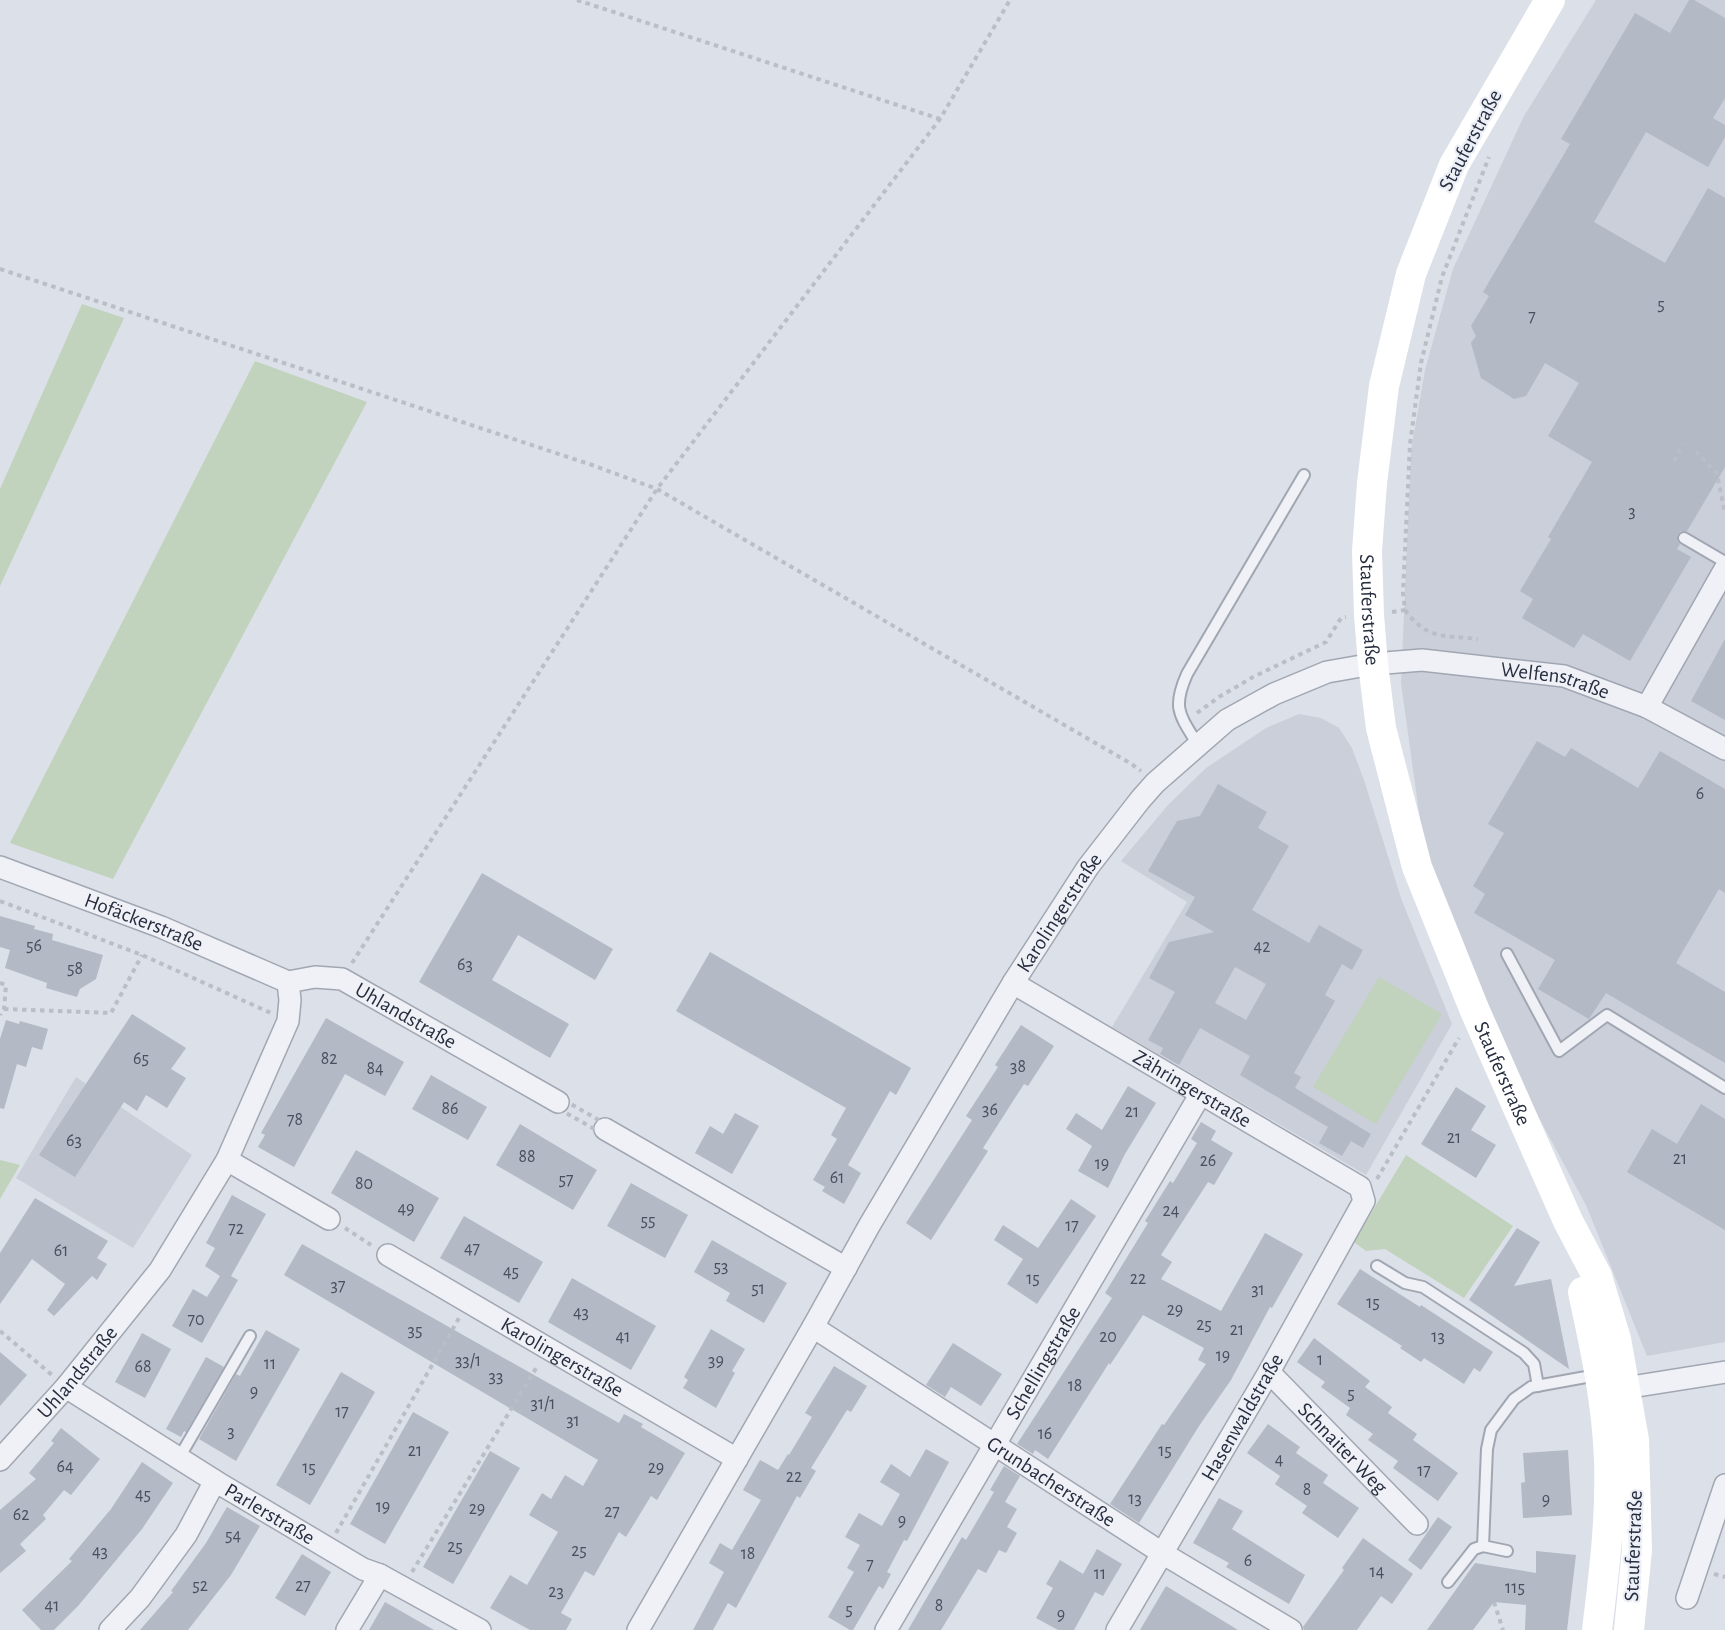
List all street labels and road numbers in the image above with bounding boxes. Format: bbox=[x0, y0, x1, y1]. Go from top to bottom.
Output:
street label: Stauferstraße bbox=[1435, 86, 1506, 194]
street label: Stauferstraße bbox=[1356, 554, 1383, 666]
street label: Welfenstraße bbox=[1499, 659, 1612, 703]
street label: Karolingerstraße bbox=[1013, 849, 1106, 976]
street label: Hofäckerstraße bbox=[82, 889, 206, 955]
street label: Uhlandstraße bbox=[351, 979, 460, 1053]
street label: Stauferstraße bbox=[1470, 1018, 1534, 1129]
street label: Zähringerstraße bbox=[1129, 1046, 1255, 1132]
street label: Schellingstraße bbox=[1002, 1303, 1085, 1423]
street label: Karolingerstraße bbox=[497, 1314, 627, 1401]
street label: Uhlandstraße bbox=[33, 1322, 121, 1422]
street label: Hasenwaldstraße bbox=[1198, 1350, 1287, 1485]
street label: Schnaiter Weg bbox=[1294, 1399, 1392, 1498]
street label: Grunbacherstraße bbox=[983, 1433, 1119, 1531]
street label: Parlerstraße bbox=[221, 1479, 318, 1549]
street label: Stauferstraße bbox=[1621, 1490, 1646, 1602]

